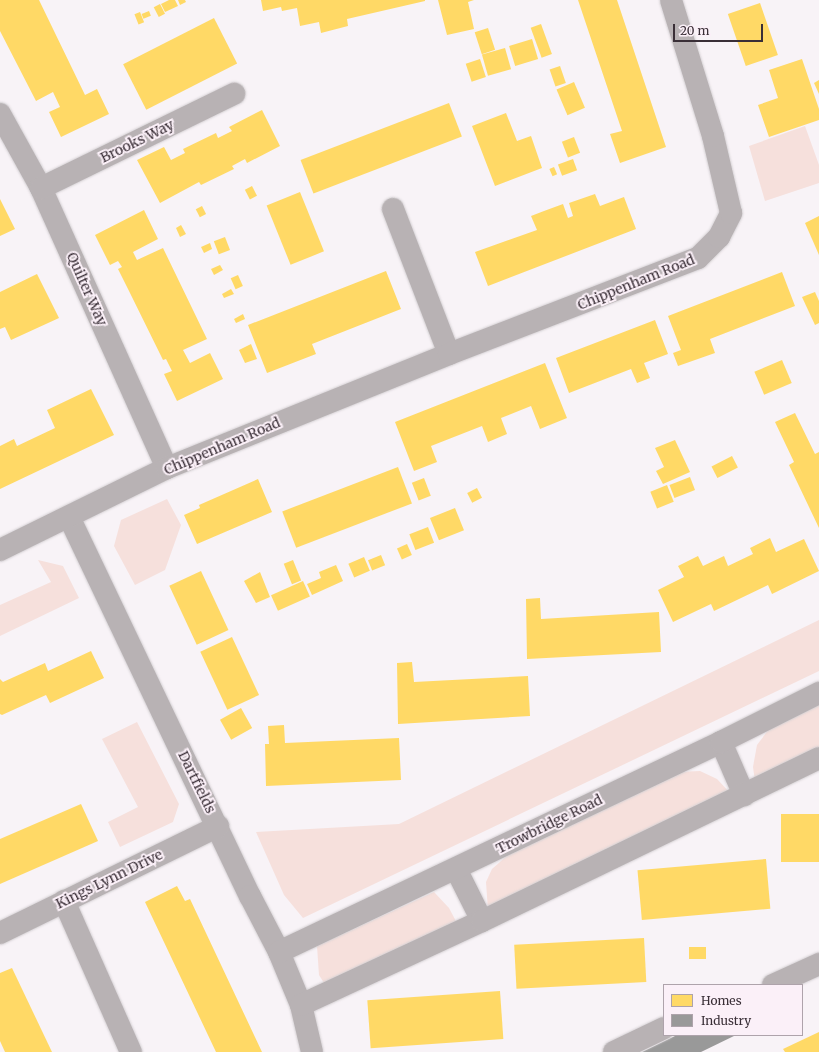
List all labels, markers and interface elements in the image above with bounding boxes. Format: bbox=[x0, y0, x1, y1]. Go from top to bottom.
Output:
scale bar bbox=[675, 16, 765, 42]
text: 20 m bbox=[680, 23, 709, 38]
street label: Brooks Way bbox=[98, 116, 176, 166]
street label: Quilter Way bbox=[63, 250, 111, 328]
street label: Chippenham Road bbox=[575, 251, 697, 313]
street label: Chippenham Road bbox=[161, 414, 283, 478]
street label: Dartfields bbox=[175, 748, 219, 816]
street label: Trowbridge Road bbox=[493, 791, 605, 857]
street label: Kings Lynn Drive bbox=[53, 846, 165, 912]
legend bbox=[663, 984, 803, 1036]
text: Homes bbox=[701, 993, 742, 1008]
text: Industry bbox=[701, 1013, 751, 1028]

